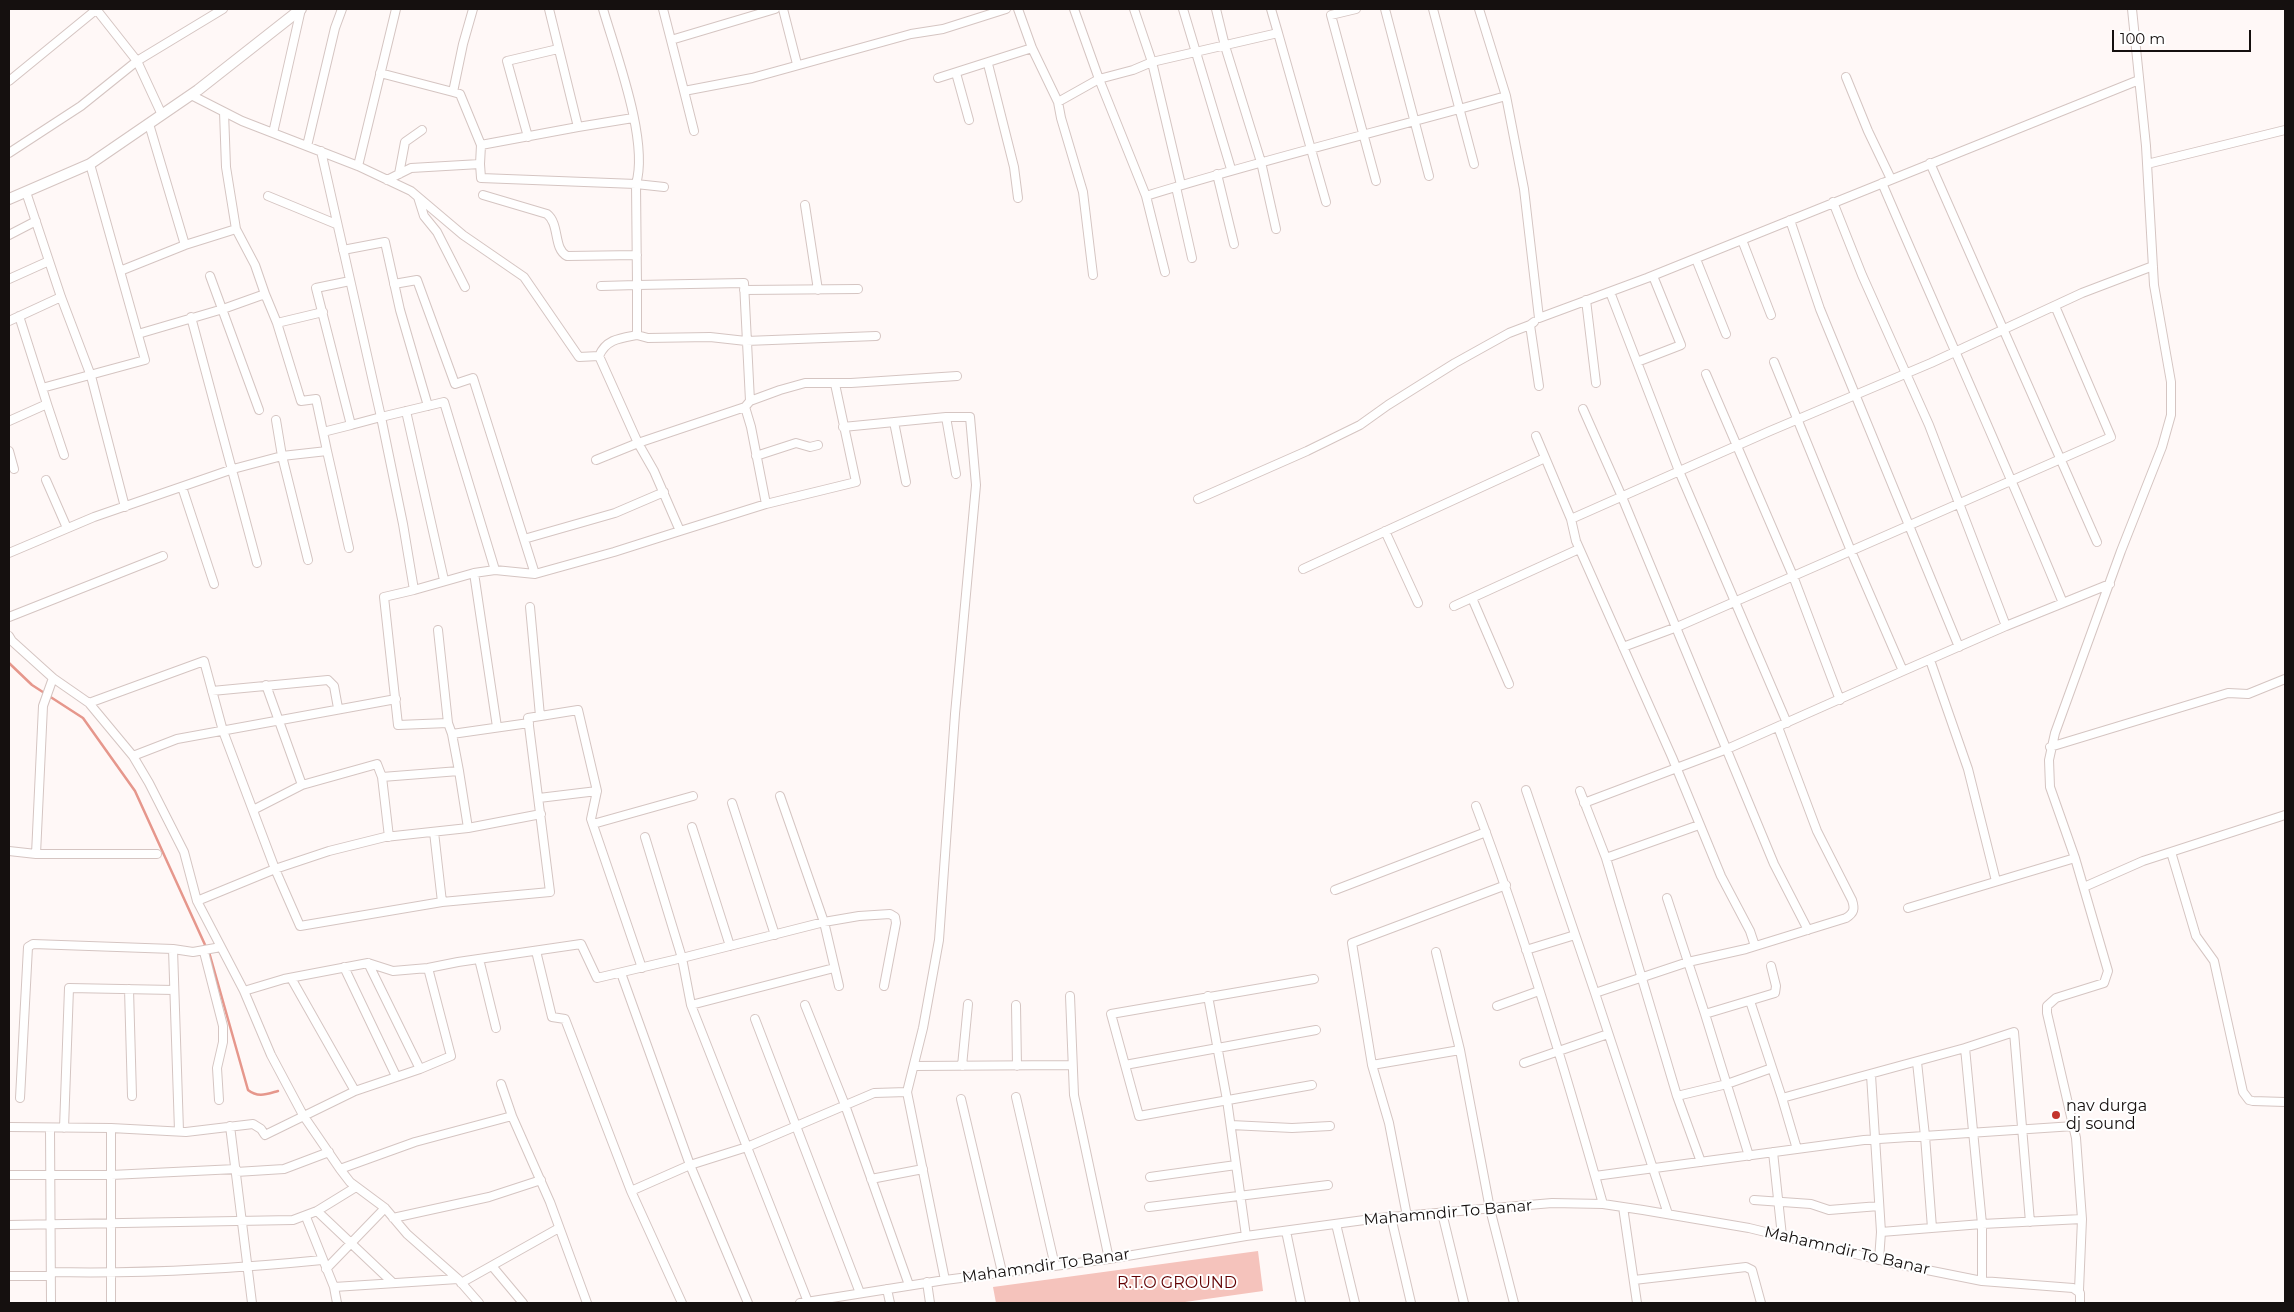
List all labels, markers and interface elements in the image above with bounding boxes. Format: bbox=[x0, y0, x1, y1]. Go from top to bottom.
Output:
scale bar bbox=[2114, 20, 2253, 52]
text: 100 m bbox=[2120, 29, 2165, 48]
place label: nav durga dj sound bbox=[2066, 1096, 2147, 1134]
marker: nav durga dj sound bbox=[2050, 1109, 2062, 1121]
street label: Mahamndir To Banar bbox=[1363, 1196, 1533, 1230]
street label: Mahamndir To Banar bbox=[1762, 1223, 1932, 1279]
street label: Mahamndir To Banar bbox=[961, 1245, 1131, 1287]
park label: R.T.O GROUND bbox=[1117, 1273, 1237, 1293]

